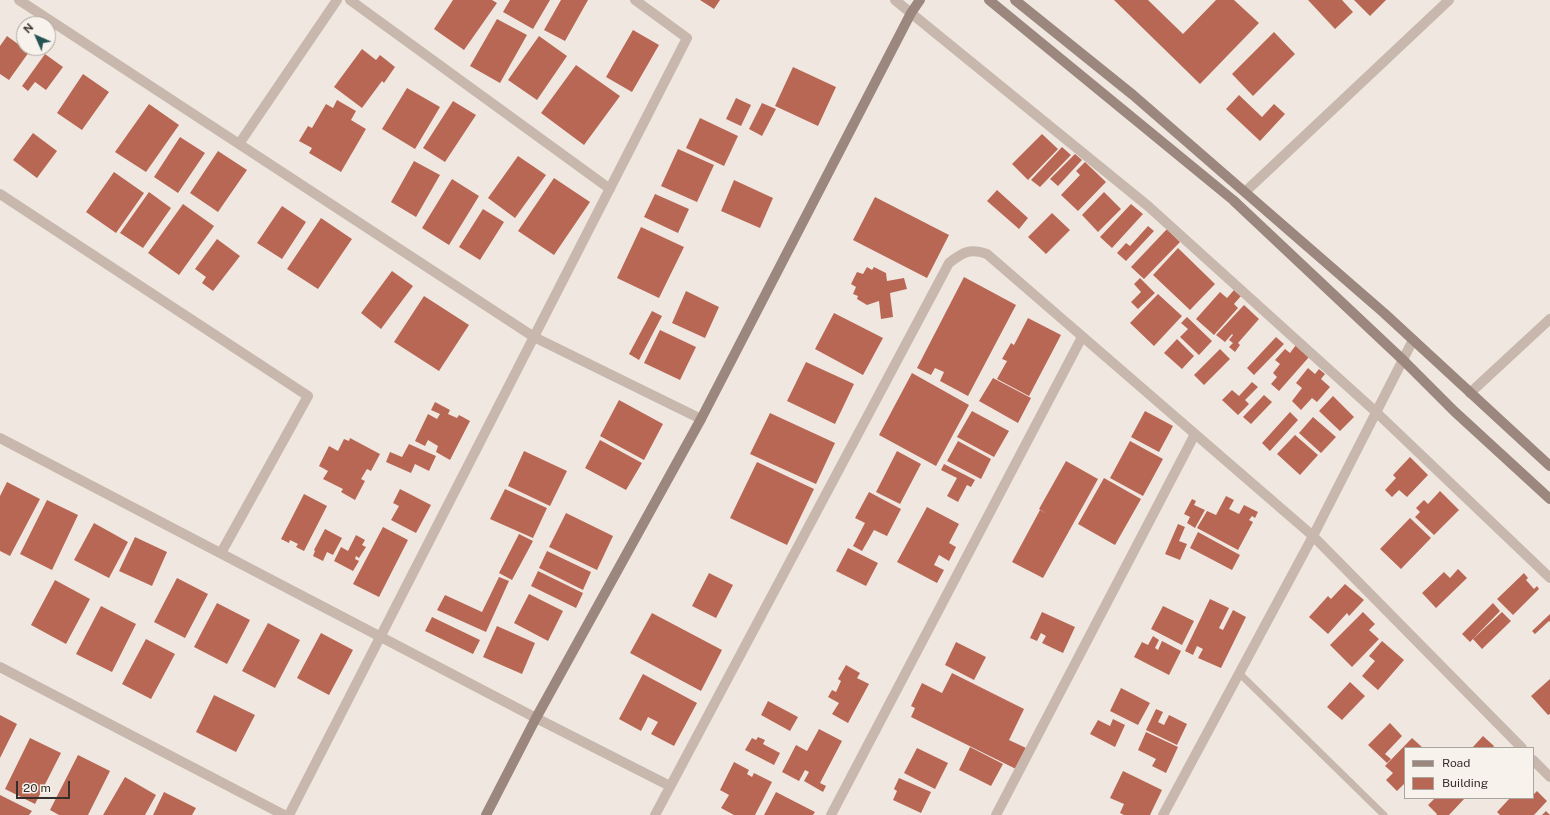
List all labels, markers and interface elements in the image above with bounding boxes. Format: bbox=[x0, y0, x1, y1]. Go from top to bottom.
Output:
north arrow bbox=[16, 16, 56, 56]
text: N bbox=[21, 21, 36, 36]
legend bbox=[1404, 747, 1534, 799]
text: Road bbox=[1442, 756, 1470, 770]
scale bar bbox=[18, 773, 72, 799]
text: Building bbox=[1442, 776, 1488, 790]
text: 20 m bbox=[23, 781, 51, 795]

